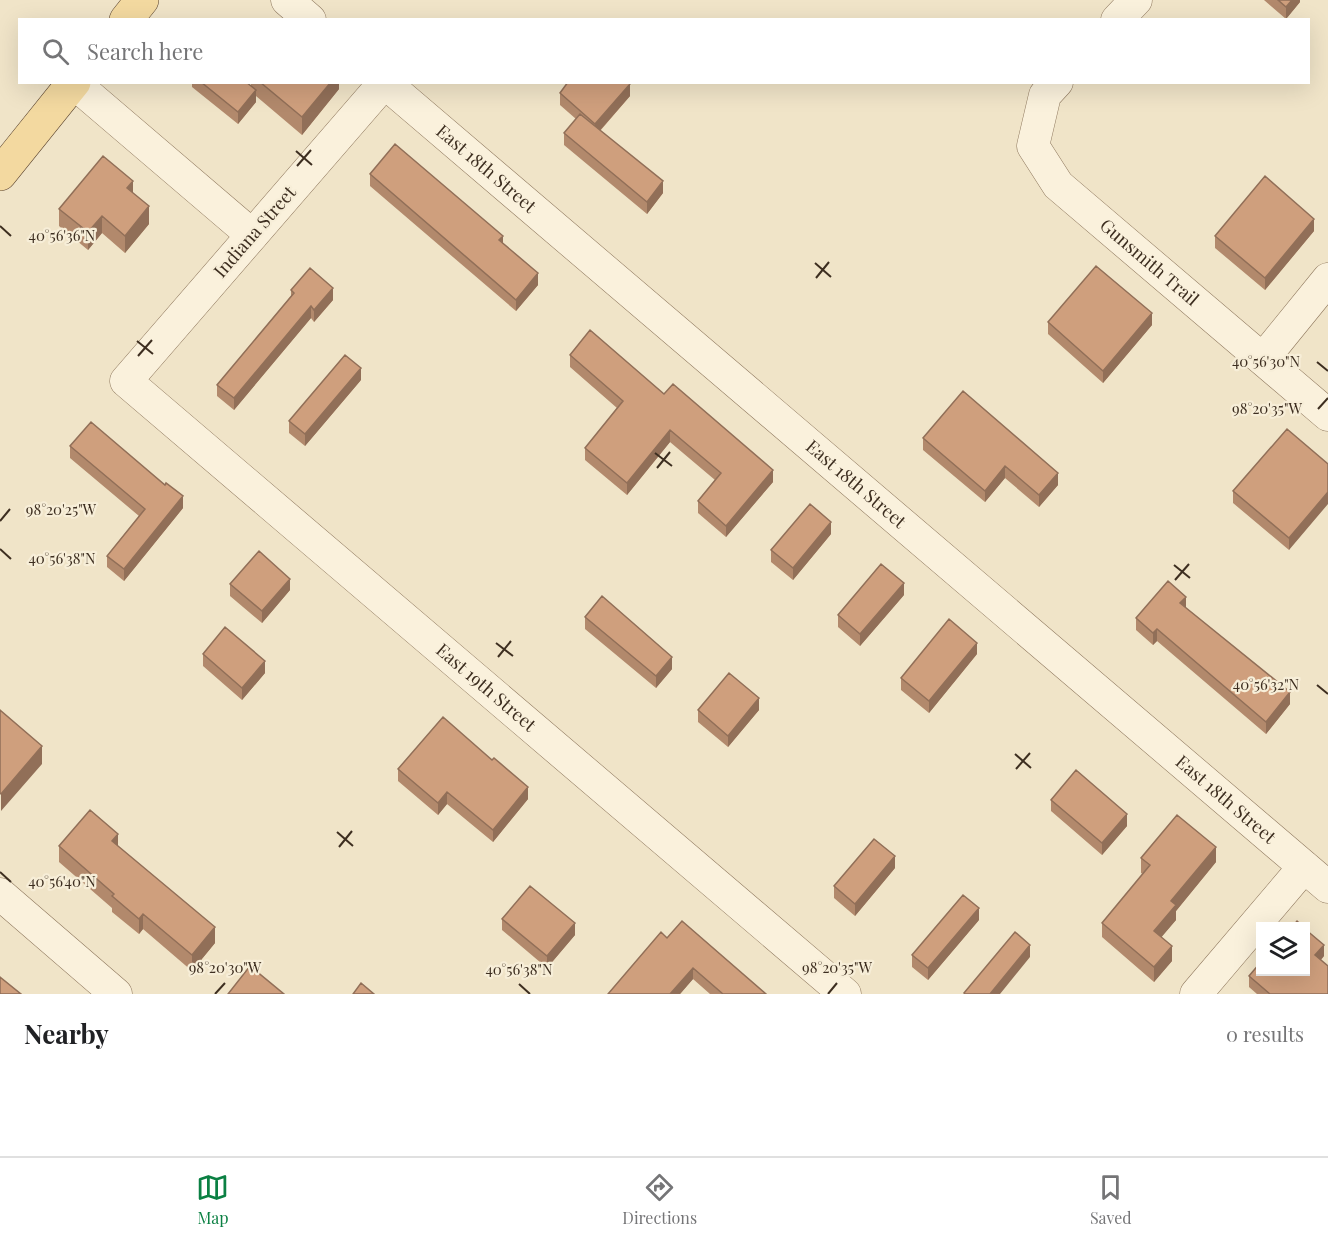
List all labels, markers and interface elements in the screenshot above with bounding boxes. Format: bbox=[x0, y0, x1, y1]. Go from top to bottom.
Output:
search box bbox=[18, 18, 1310, 84]
icon: search bbox=[39, 35, 72, 68]
text: Search here bbox=[87, 36, 203, 66]
street label: East 18th Street bbox=[431, 119, 542, 218]
street label: Indiana Street bbox=[208, 180, 301, 282]
street label: Gunsmith Trail bbox=[1095, 213, 1204, 311]
text: 40°56'36"N bbox=[29, 225, 96, 245]
text: 40°56'30"N bbox=[1232, 351, 1300, 371]
text: 98°20'35"W bbox=[1232, 398, 1302, 418]
street label: East 18th Street bbox=[801, 434, 912, 533]
text: 98°20'25"W bbox=[26, 499, 97, 519]
text: 40°56'38"N bbox=[28, 548, 96, 568]
street label: East 19th Street bbox=[431, 638, 542, 737]
text: 40°56'32"N bbox=[1233, 674, 1300, 694]
street label: East 18th Street bbox=[1171, 749, 1282, 849]
text: 40°56'40"N bbox=[28, 871, 96, 891]
map controls bbox=[1256, 922, 1310, 976]
button: layers bbox=[1256, 922, 1310, 976]
text: 98°20'30"W bbox=[189, 957, 262, 977]
text: 98°20'35"W bbox=[802, 957, 872, 977]
text: 40°56'38"N bbox=[485, 959, 553, 979]
text: Nearby bbox=[24, 1016, 109, 1051]
text: 0 results bbox=[1226, 1020, 1304, 1047]
tab: Map bbox=[196, 1171, 229, 1228]
tab: Directions bbox=[622, 1171, 697, 1228]
tab: Saved bbox=[1090, 1171, 1132, 1228]

